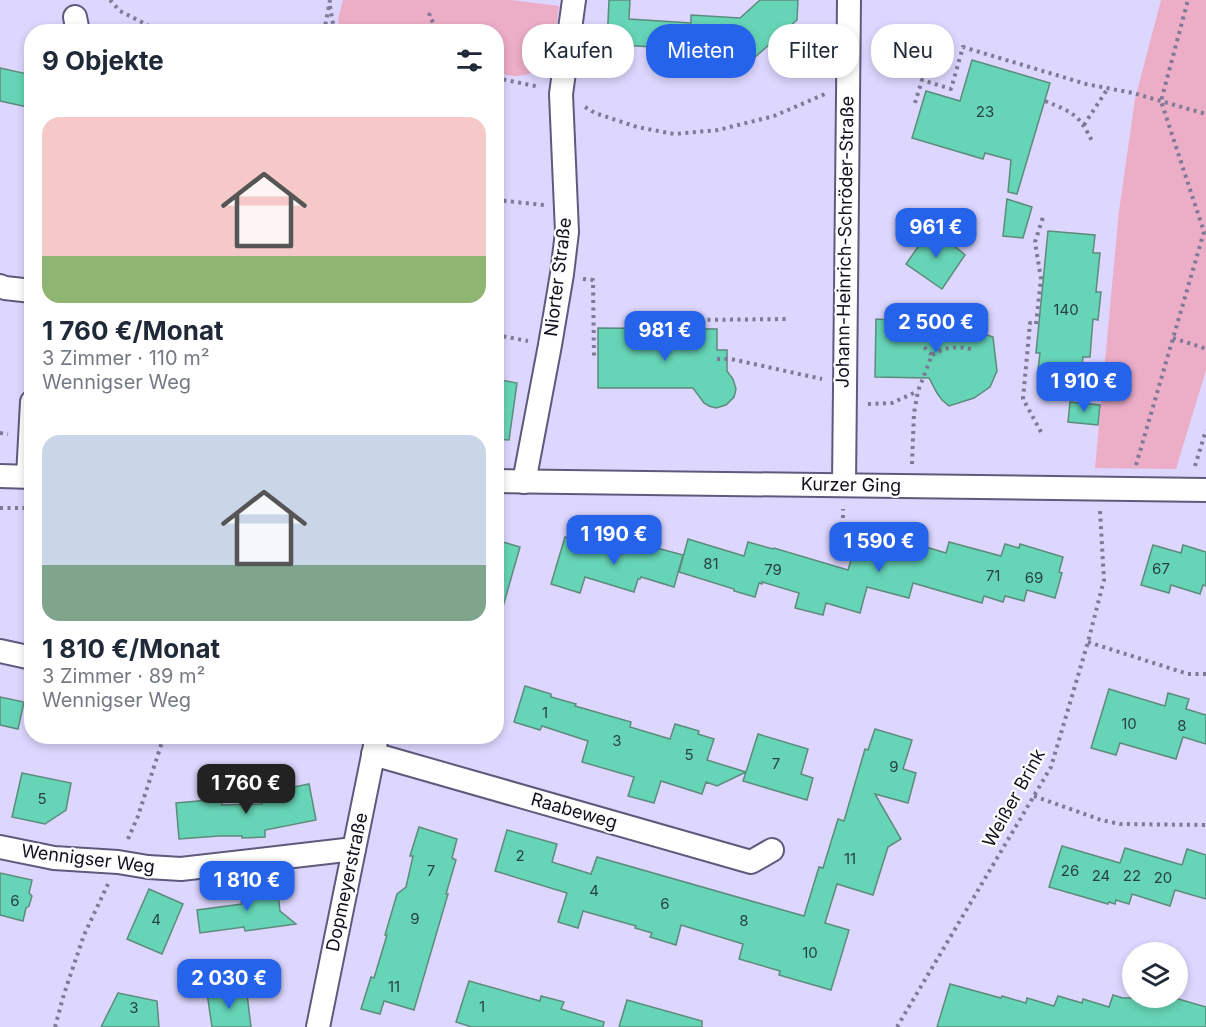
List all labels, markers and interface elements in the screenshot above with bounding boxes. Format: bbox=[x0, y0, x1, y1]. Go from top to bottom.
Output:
chip: Kaufen bbox=[522, 24, 634, 78]
chip: Mieten bbox=[646, 24, 756, 78]
chip: Filter bbox=[768, 24, 859, 78]
chip: Neu bbox=[871, 24, 954, 78]
icon: filters bbox=[453, 44, 486, 77]
text: 9 Objekte bbox=[42, 45, 164, 76]
street label: Johann-Heinrich-Schröder-Straße bbox=[831, 96, 858, 388]
house number: 23 bbox=[976, 102, 994, 121]
icon: home bbox=[210, 156, 318, 264]
pin: 961 € bbox=[894, 208, 978, 259]
text: 961 € bbox=[909, 215, 963, 239]
street label: Niorter Straße bbox=[540, 216, 575, 338]
house number: 140 bbox=[1053, 300, 1079, 319]
pin: 2 500 € bbox=[881, 303, 991, 354]
text: 2 500 € bbox=[898, 310, 974, 334]
pin: 981 € bbox=[623, 311, 707, 362]
text: 1 760 €/Monat bbox=[42, 315, 224, 346]
text: 981 € bbox=[638, 318, 692, 342]
text: 3 Zimmer · 110 m² bbox=[42, 346, 210, 370]
pin: 1 910 € bbox=[1029, 362, 1139, 413]
text: 1 910 € bbox=[1051, 369, 1117, 393]
text: Wennigser Weg bbox=[42, 370, 191, 394]
street label: Kurzer Ging bbox=[801, 473, 901, 496]
icon: home bbox=[210, 474, 318, 582]
pin: 1 190 € bbox=[559, 515, 669, 566]
text: 1 190 € bbox=[581, 522, 647, 546]
pin: 1 590 € bbox=[824, 522, 934, 573]
text: 1 590 € bbox=[843, 529, 915, 553]
house number: 81 bbox=[703, 554, 719, 573]
house number: 67 bbox=[1152, 559, 1170, 578]
house number: 79 bbox=[764, 560, 782, 579]
house number: 71 bbox=[986, 566, 1000, 585]
house number: 69 bbox=[1025, 568, 1043, 587]
text: 1 810 €/Monat bbox=[42, 633, 220, 664]
text: 3 Zimmer · 89 m² bbox=[42, 664, 205, 688]
text: Wennigser Weg bbox=[42, 688, 191, 712]
house number: 1 bbox=[542, 703, 548, 722]
house number: 10 bbox=[1121, 714, 1137, 733]
house number: 8 bbox=[1177, 716, 1187, 735]
house number: 3 bbox=[612, 731, 622, 750]
house number: 5 bbox=[684, 745, 694, 764]
street label: Weißer Brink bbox=[978, 745, 1049, 850]
house number: 7 bbox=[772, 754, 780, 773]
house number: 9 bbox=[889, 757, 899, 776]
pin: 1 760 € bbox=[191, 764, 301, 815]
text: 1 760 € bbox=[211, 771, 281, 795]
street label: Raabeweg bbox=[529, 788, 620, 833]
house number: 5 bbox=[37, 789, 47, 808]
street label: Dopmeyerstraße bbox=[322, 810, 372, 953]
street label: Wennigser Weg bbox=[20, 840, 156, 877]
house number: 2 bbox=[515, 846, 525, 865]
house number: 11 bbox=[844, 849, 856, 868]
pin: 1 810 € bbox=[192, 861, 302, 912]
house number: 7 bbox=[427, 861, 435, 880]
house number: 26 bbox=[1061, 861, 1079, 880]
house number: 24 bbox=[1092, 866, 1110, 885]
house number: 22 bbox=[1123, 866, 1141, 885]
text: 1 810 € bbox=[214, 868, 280, 892]
house number: 20 bbox=[1154, 868, 1172, 887]
house number: 4 bbox=[589, 881, 599, 900]
house number: 6 bbox=[10, 891, 20, 910]
house number: 6 bbox=[660, 894, 670, 913]
house number: 9 bbox=[410, 909, 420, 928]
house number: 4 bbox=[151, 910, 161, 929]
house number: 8 bbox=[739, 911, 749, 930]
map controls bbox=[1122, 942, 1188, 1008]
button: layers bbox=[1122, 942, 1188, 1008]
house number: 10 bbox=[802, 943, 818, 962]
pin: 2 030 € bbox=[174, 959, 284, 1010]
text: 2 030 € bbox=[191, 966, 267, 990]
house number: 11 bbox=[388, 977, 400, 996]
house number: 1 bbox=[479, 997, 485, 1016]
house number: 3 bbox=[129, 998, 139, 1017]

